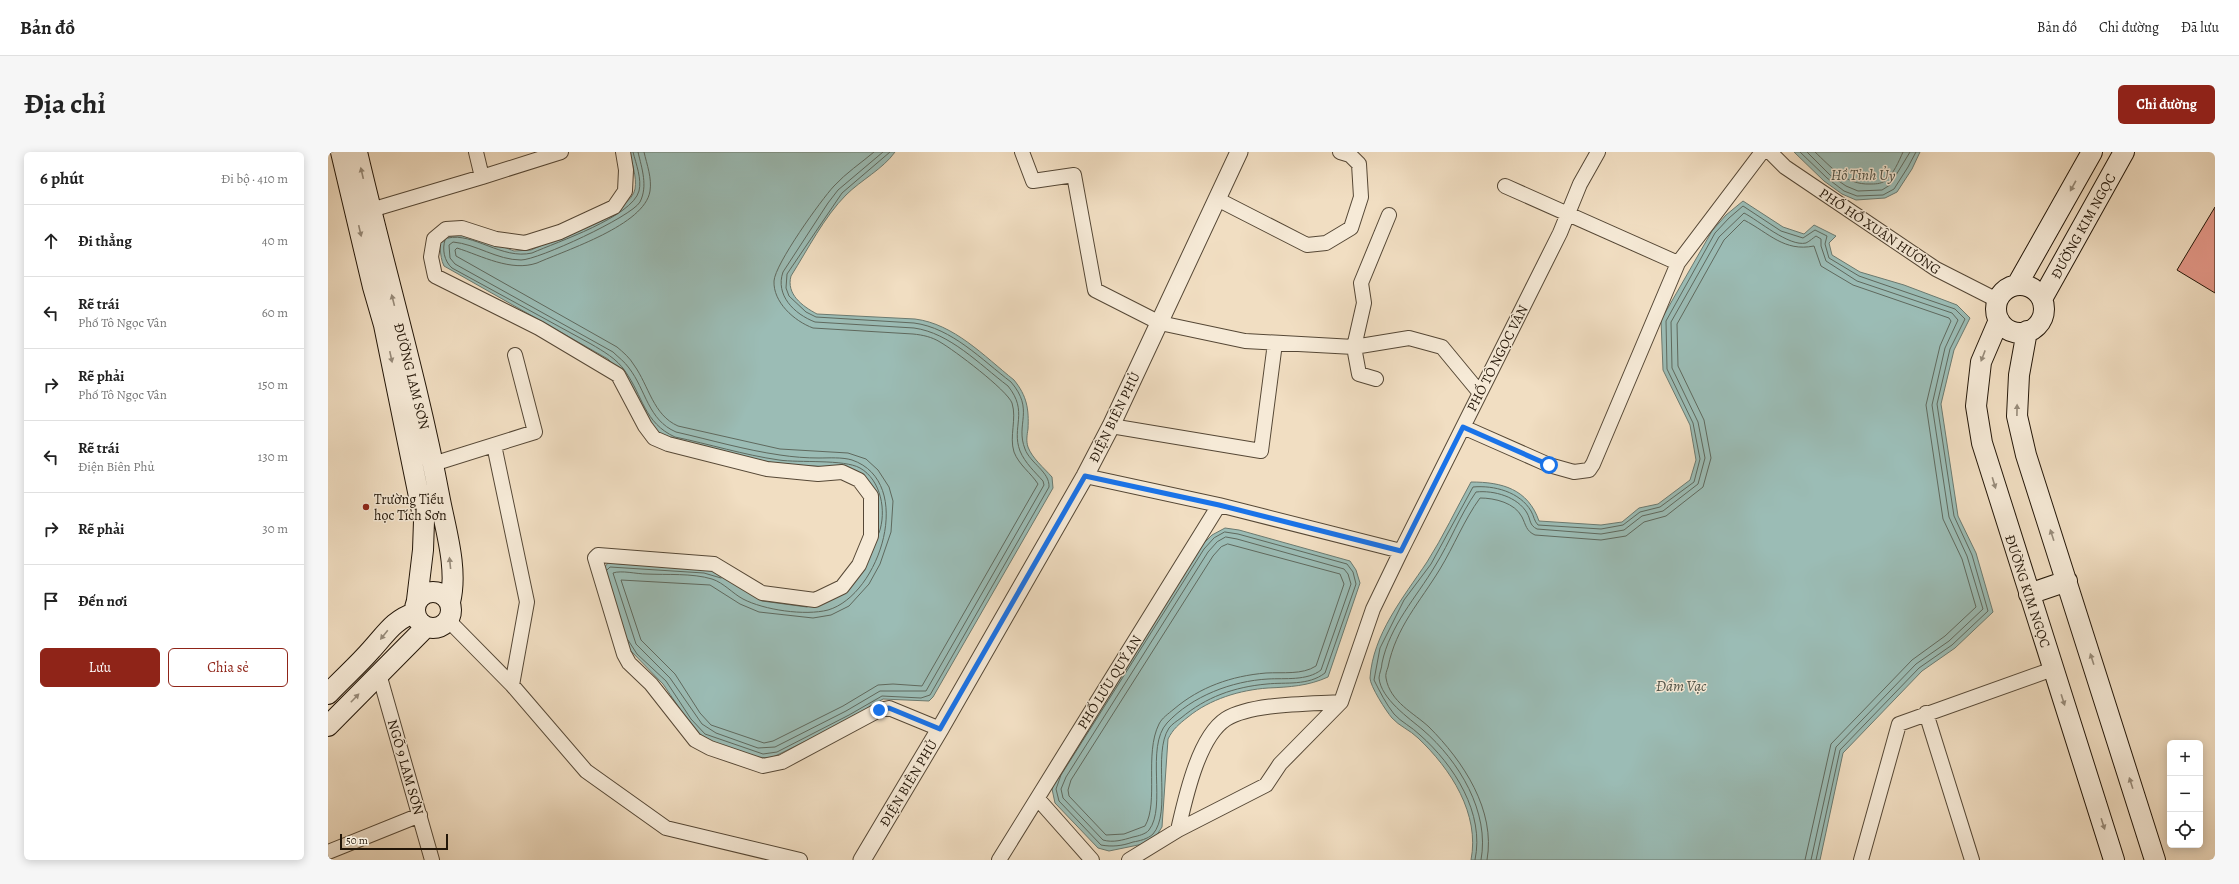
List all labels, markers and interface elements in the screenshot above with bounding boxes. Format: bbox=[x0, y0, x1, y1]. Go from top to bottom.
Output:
text: Bản đồ bbox=[20, 15, 75, 41]
text: Bản đồ bbox=[2037, 18, 2077, 37]
text: Chỉ đường bbox=[2099, 18, 2159, 37]
text: Đã lưu bbox=[2181, 18, 2219, 37]
text: Địa chỉ bbox=[24, 85, 106, 123]
button: Chỉ đường bbox=[2118, 85, 2215, 124]
water label: Hồ Tỉnh Ủy bbox=[1831, 165, 1896, 185]
text: 6 phút bbox=[40, 167, 84, 190]
one-way arrow bbox=[359, 167, 365, 179]
text: Đi bộ · 410 m bbox=[221, 170, 288, 187]
street label: ĐƯỜNG KIM NGỌC bbox=[2047, 170, 2120, 282]
one-way arrow bbox=[2070, 180, 2077, 192]
street label: PHỐ HỒ XUÂN HƯƠNG bbox=[1815, 183, 1945, 279]
one-way arrow bbox=[357, 225, 363, 237]
icon: ahead bbox=[40, 230, 62, 252]
text: Đi thẳng bbox=[78, 231, 132, 251]
text: 40 m bbox=[262, 232, 288, 249]
one-way arrow bbox=[389, 293, 395, 306]
text: Rẽ trái bbox=[78, 294, 119, 314]
street label: PHỐ TÔ NGỌC VÂN bbox=[1461, 301, 1533, 415]
icon: left bbox=[40, 302, 62, 324]
text: 60 m bbox=[262, 304, 288, 321]
text: Phố Tô Ngọc Vân bbox=[78, 314, 167, 331]
street label: ĐƯỜNG LAM SƠN bbox=[389, 321, 434, 431]
one-way arrow bbox=[1980, 350, 1986, 362]
one-way arrow bbox=[389, 351, 395, 363]
text: Rẽ phải bbox=[78, 366, 124, 386]
street label: ĐIỆN BIÊN PHỦ bbox=[1084, 368, 1145, 466]
icon: right bbox=[40, 374, 62, 396]
text: 150 m bbox=[258, 376, 288, 393]
text: Phố Tô Ngọc Vân bbox=[78, 386, 167, 403]
one-way arrow bbox=[2014, 403, 2020, 416]
text: Rẽ trái bbox=[78, 438, 119, 458]
icon: left bbox=[40, 446, 62, 468]
text: 130 m bbox=[258, 448, 288, 465]
route start bbox=[1540, 456, 1558, 474]
text: Điện Biên Phủ bbox=[78, 458, 154, 475]
one-way arrow bbox=[1991, 477, 1997, 489]
place label: Trường Tiểu học Tích Sơn bbox=[374, 490, 447, 525]
marker: Trường Tiểu học Tích Sơn bbox=[361, 502, 371, 512]
icon: right bbox=[40, 518, 62, 540]
text: Rẽ phải bbox=[78, 519, 124, 539]
text: 30 m bbox=[262, 520, 288, 537]
one-way arrow bbox=[2048, 529, 2054, 541]
street label: ĐƯỜNG KIM NGỌC bbox=[2000, 532, 2055, 650]
one-way arrow bbox=[447, 557, 453, 569]
icon: arrive bbox=[40, 590, 62, 612]
text: Đến nơi bbox=[78, 591, 127, 611]
one-way arrow bbox=[379, 629, 388, 640]
street label: PHỐ LƯU QUÝ AN bbox=[1072, 631, 1146, 733]
button: Lưu bbox=[40, 648, 160, 687]
button: Chia sẻ bbox=[168, 648, 288, 687]
one-way arrow bbox=[2088, 653, 2094, 665]
water label: Đầm Vạc bbox=[1656, 676, 1707, 696]
one-way arrow bbox=[350, 693, 360, 703]
one-way arrow bbox=[2060, 694, 2066, 706]
route end bbox=[870, 701, 888, 719]
street label: NGÕ 9 LAM SƠN bbox=[383, 717, 428, 817]
street label: ĐIỆN BIÊN PHỦ bbox=[875, 736, 942, 830]
map controls bbox=[2167, 740, 2203, 848]
button: + bbox=[2167, 740, 2203, 776]
one-way arrow bbox=[2128, 776, 2134, 788]
button: − bbox=[2167, 776, 2203, 812]
button: locate bbox=[2167, 812, 2203, 848]
one-way arrow bbox=[2100, 818, 2106, 830]
scale bar bbox=[340, 832, 448, 851]
text: 50 m bbox=[346, 833, 368, 848]

